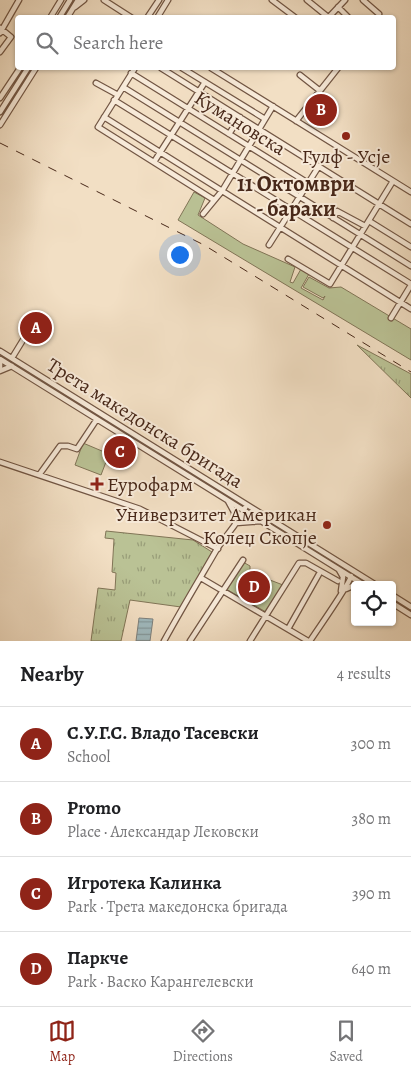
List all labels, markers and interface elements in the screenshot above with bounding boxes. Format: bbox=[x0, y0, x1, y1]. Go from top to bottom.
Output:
search box bbox=[15, 15, 396, 70]
icon: search bbox=[33, 29, 61, 57]
text: Search here bbox=[73, 30, 163, 56]
street label: Кумановска bbox=[189, 84, 291, 162]
pin: B bbox=[305, 91, 337, 129]
marker: Гулф - Усје bbox=[340, 130, 352, 142]
place label: Гулф - Усје bbox=[302, 143, 390, 170]
district label: 11 Октомври - бараки bbox=[237, 169, 355, 224]
your location bbox=[167, 242, 193, 268]
pin: A bbox=[20, 309, 52, 347]
street label: Трета македонска бригада bbox=[42, 352, 249, 495]
pin: C bbox=[104, 433, 136, 471]
place label: Еурофарм bbox=[107, 471, 193, 498]
marker: Еурофарм bbox=[91, 478, 103, 490]
place label: Универзитет Американ Колеџ Скопје bbox=[116, 501, 317, 551]
marker: Универзитет Американ Колеџ Скопје bbox=[321, 519, 333, 531]
pin: D bbox=[238, 568, 270, 606]
map controls bbox=[351, 581, 396, 626]
button: locate bbox=[351, 581, 396, 626]
text: Nearby bbox=[20, 660, 83, 688]
text: 4 results bbox=[337, 663, 391, 685]
text: С.У.Г.С. Владо Тасевски bbox=[67, 720, 259, 746]
text: A bbox=[31, 733, 41, 755]
text: 300 m bbox=[351, 733, 391, 755]
text: School bbox=[67, 746, 110, 768]
text: Promo bbox=[67, 795, 121, 821]
text: B bbox=[31, 808, 41, 830]
text: 380 m bbox=[352, 808, 391, 830]
text: Place · Александар Лековски bbox=[67, 821, 259, 843]
text: Игротека Калинка bbox=[67, 870, 222, 896]
text: C bbox=[31, 883, 41, 905]
text: 390 m bbox=[352, 883, 391, 905]
text: Park · Трета македонска бригада bbox=[67, 896, 288, 918]
text: Паркче bbox=[67, 945, 128, 971]
text: D bbox=[30, 958, 42, 980]
text: 640 m bbox=[351, 958, 391, 980]
text: Park · Васко Карангелевски bbox=[67, 971, 254, 993]
tab: Map bbox=[48, 1017, 76, 1066]
tab: Directions bbox=[173, 1017, 233, 1066]
tab: Saved bbox=[330, 1017, 363, 1066]

